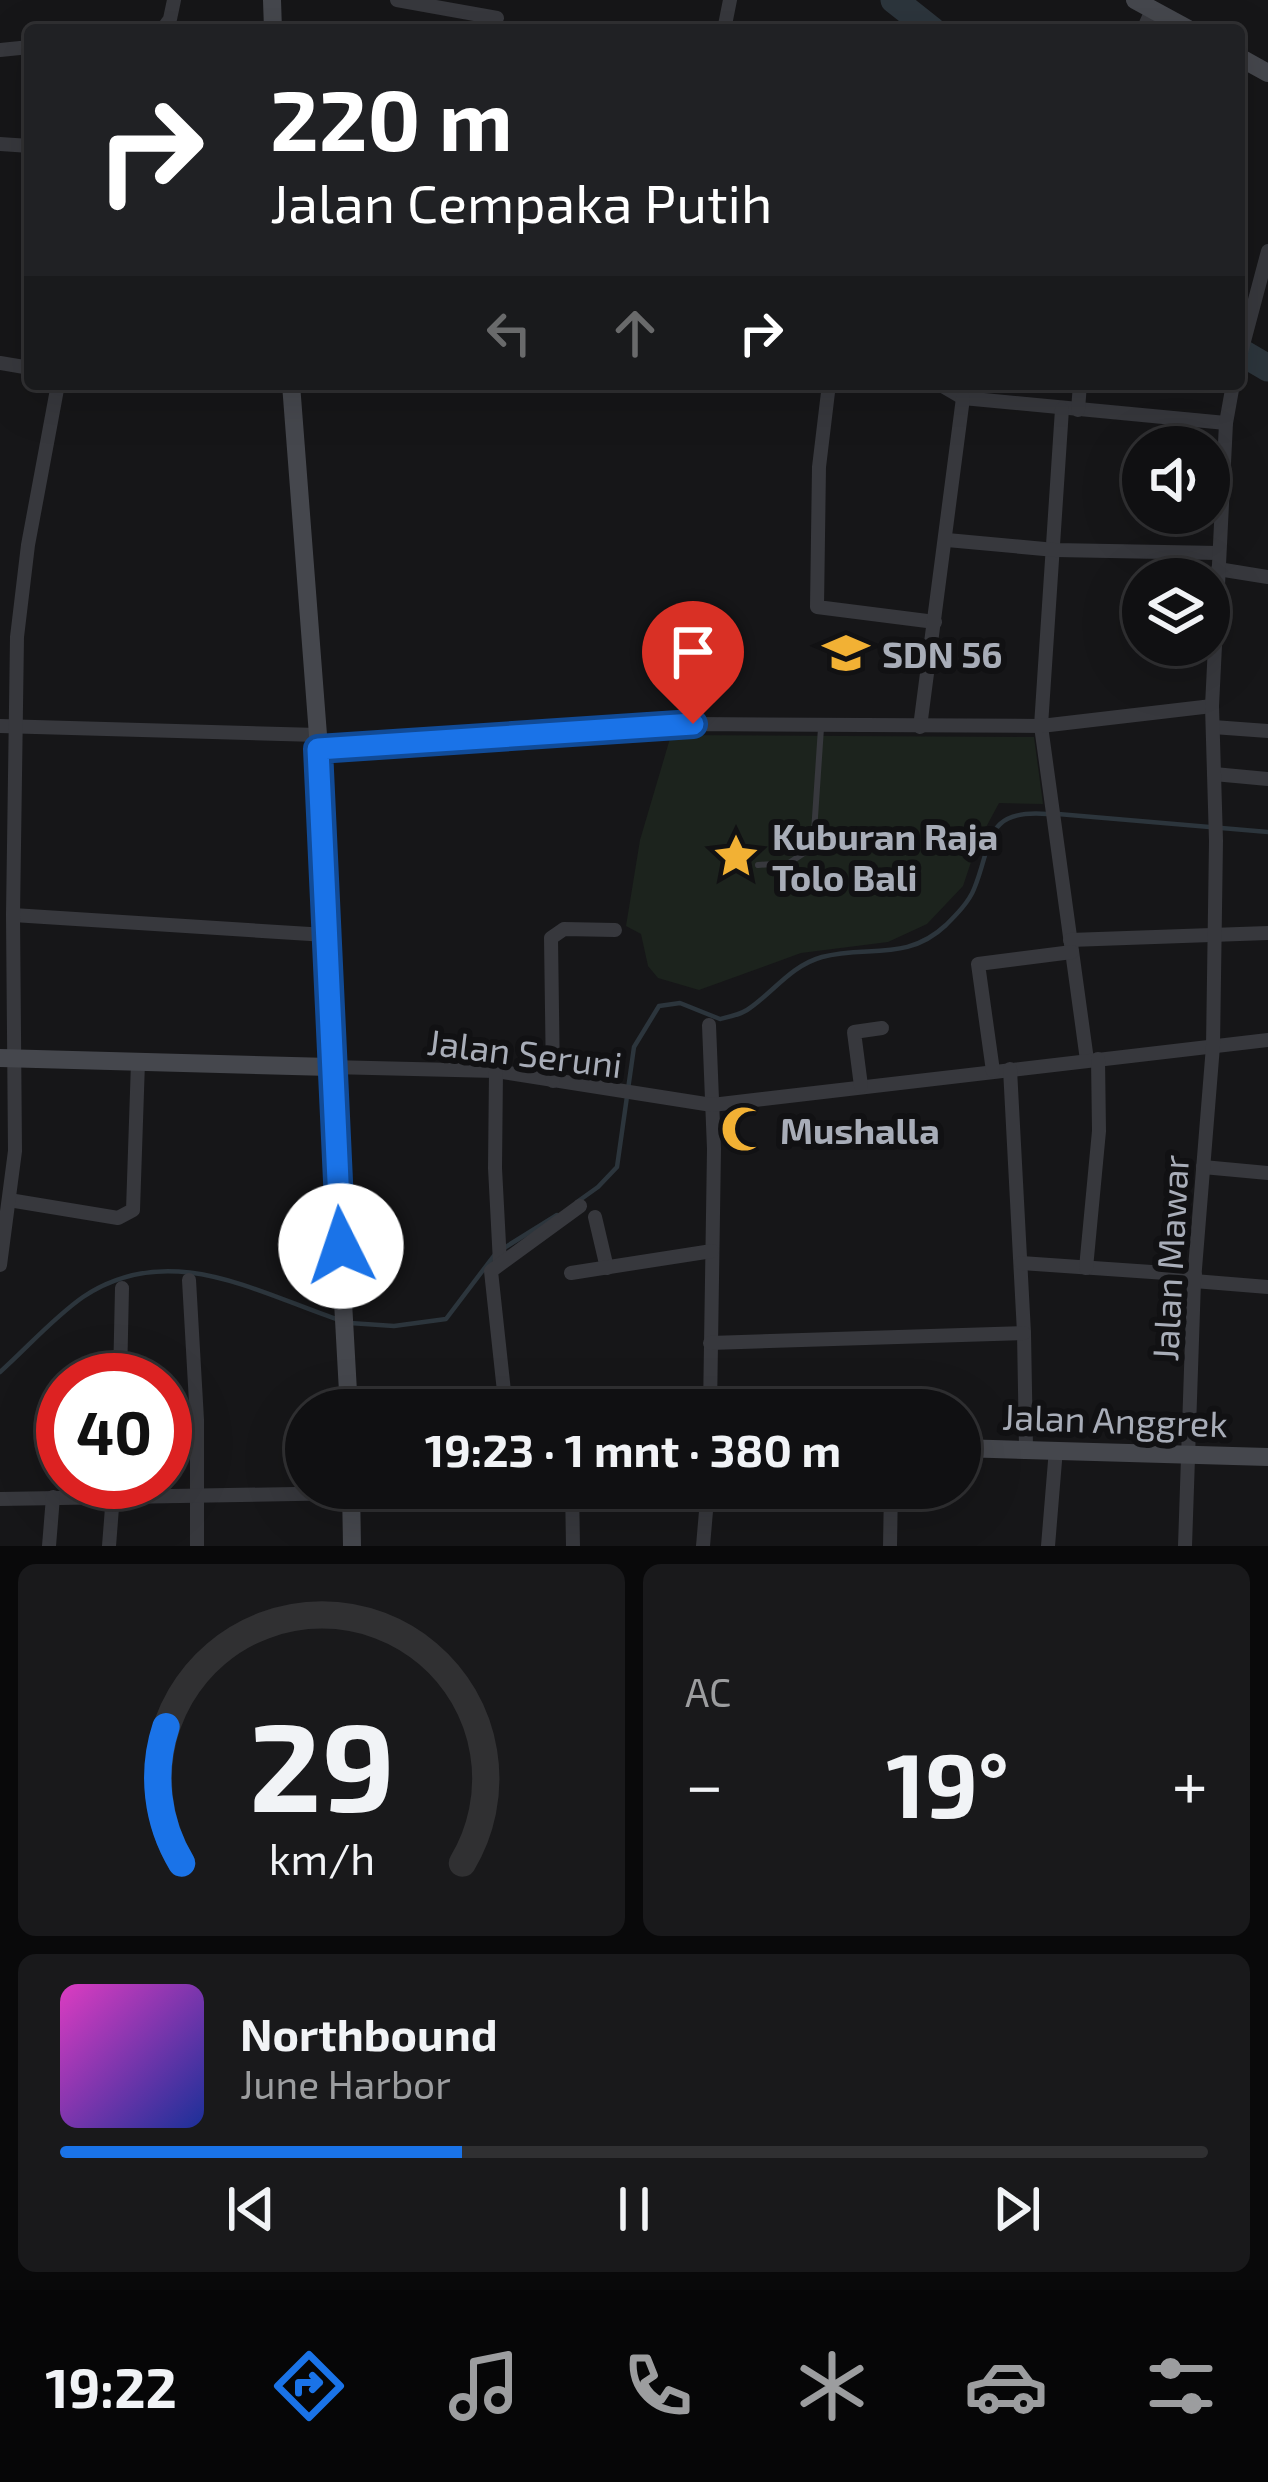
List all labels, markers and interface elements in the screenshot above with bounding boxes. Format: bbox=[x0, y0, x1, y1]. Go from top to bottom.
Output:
text: 220 m bbox=[270, 67, 513, 168]
icon: right bbox=[72, 72, 228, 228]
text: Jalan Cempaka Putih bbox=[270, 169, 772, 234]
icon: left bbox=[476, 300, 542, 366]
icon: ahead bbox=[602, 300, 668, 366]
icon: right bbox=[728, 300, 794, 366]
map controls bbox=[1122, 426, 1230, 666]
button: sound bbox=[1122, 426, 1230, 534]
button: layers bbox=[1122, 558, 1230, 666]
pin bbox=[642, 601, 744, 724]
icon: arrive bbox=[660, 619, 726, 685]
school or university icon: SDN 56 bbox=[821, 628, 871, 678]
place label: SDN 56 bbox=[882, 632, 1003, 675]
place label: Kuburan Raja Tolo Bali bbox=[772, 814, 998, 898]
place icon: Kuburan Raja Tolo Bali bbox=[711, 831, 761, 881]
street label: Jalan Seruni bbox=[425, 1019, 625, 1085]
mosque icon: Mushalla bbox=[719, 1104, 769, 1154]
place label: Mushalla bbox=[780, 1108, 940, 1151]
street label: Jalan Mawar bbox=[1142, 1154, 1196, 1362]
position arrow bbox=[278, 1183, 404, 1309]
speed limit sign: 40 bbox=[36, 1353, 192, 1509]
street label: Jalan Anggrek bbox=[1002, 1394, 1228, 1444]
text: 19:23 · 1 mnt · 380 m bbox=[425, 1422, 841, 1476]
text: AC bbox=[685, 1668, 731, 1715]
text: 29 bbox=[248, 1687, 395, 1837]
text: 19° bbox=[886, 1728, 1009, 1836]
text: − bbox=[685, 1743, 724, 1822]
text: + bbox=[1172, 1743, 1208, 1822]
text: km/h bbox=[268, 1832, 375, 1884]
text: Northbound bbox=[240, 2006, 498, 2060]
text: June Harbor bbox=[240, 2060, 451, 2107]
icon: previous bbox=[218, 2176, 284, 2242]
icon: pause bbox=[601, 2176, 667, 2242]
icon: next bbox=[984, 2176, 1050, 2242]
icon: directions bbox=[267, 2344, 351, 2428]
icon: music bbox=[442, 2344, 526, 2428]
icon: phone bbox=[616, 2344, 700, 2428]
icon: climate bbox=[790, 2344, 874, 2428]
icon: car bbox=[964, 2344, 1048, 2428]
icon: filters bbox=[1139, 2344, 1223, 2428]
text: 19:22 bbox=[45, 2354, 177, 2419]

